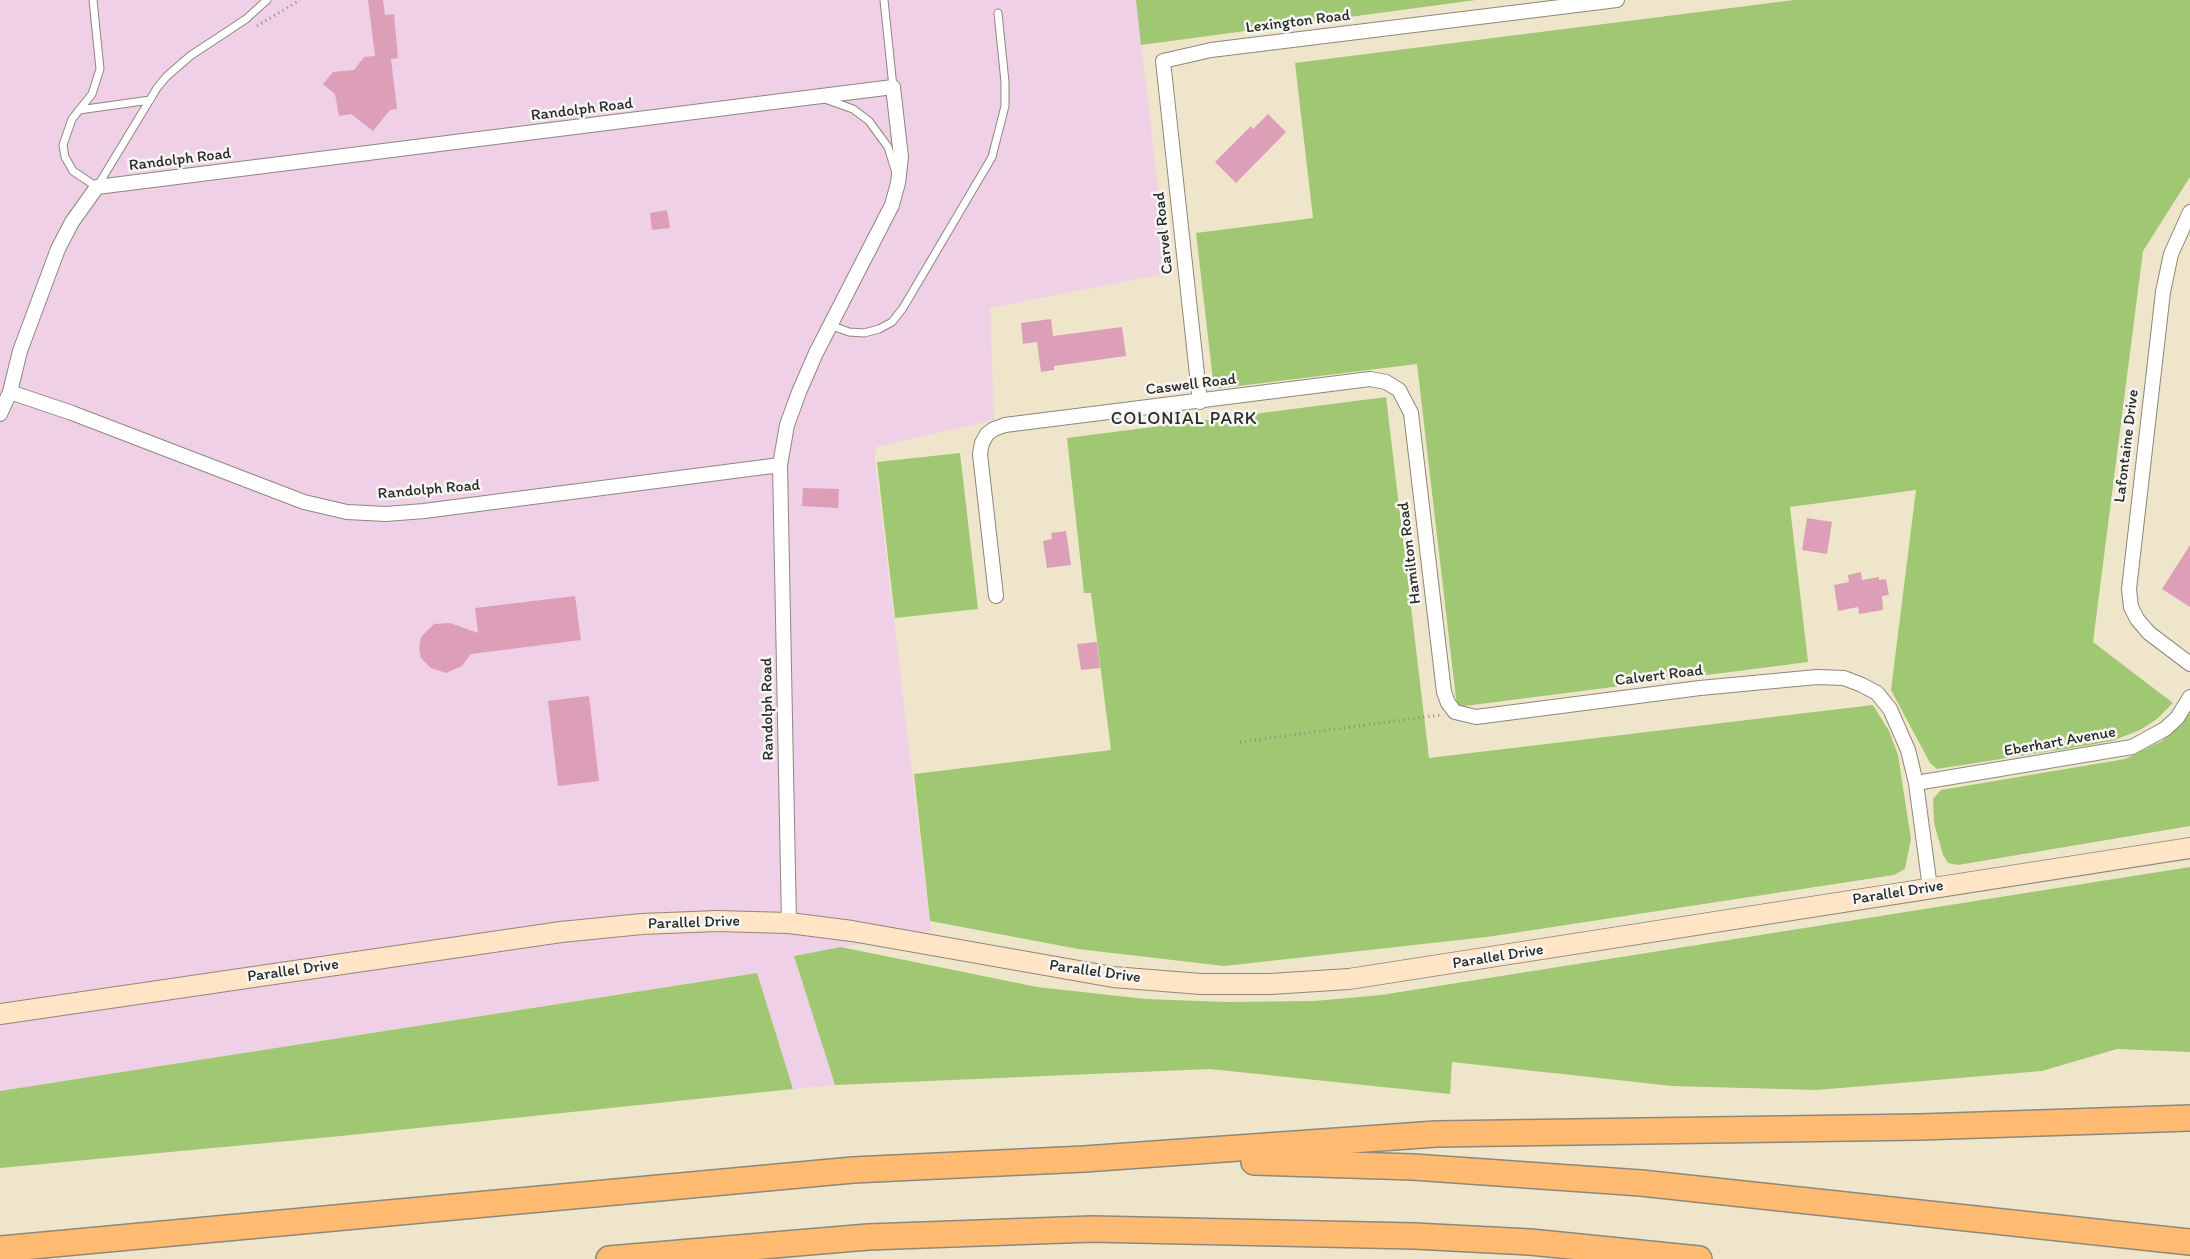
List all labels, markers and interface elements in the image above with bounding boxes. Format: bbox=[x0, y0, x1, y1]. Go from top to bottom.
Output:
street label: Lexington Road bbox=[1245, 6, 1351, 38]
street label: Randolph Road bbox=[530, 94, 634, 126]
street label: Randolph Road bbox=[128, 144, 232, 176]
street label: Carvel Road bbox=[1150, 191, 1178, 275]
street label: Caswell Road bbox=[1144, 370, 1238, 400]
street label: Lafontaine Drive bbox=[2111, 388, 2143, 504]
district label: COLONIAL PARK bbox=[1109, 408, 1259, 430]
street label: Randolph Road bbox=[377, 476, 481, 504]
street label: Hamilton Road bbox=[1394, 501, 1426, 605]
street label: Randolph Road bbox=[758, 657, 778, 761]
street label: Calvert Road bbox=[1614, 661, 1704, 691]
street label: Eberhart Avenue bbox=[2003, 723, 2117, 761]
street label: Parallel Drive bbox=[1851, 876, 1945, 910]
street label: Parallel Drive bbox=[648, 912, 740, 934]
street label: Parallel Drive bbox=[1451, 940, 1545, 974]
street label: Parallel Drive bbox=[246, 955, 340, 987]
street label: Parallel Drive bbox=[1048, 956, 1142, 988]

